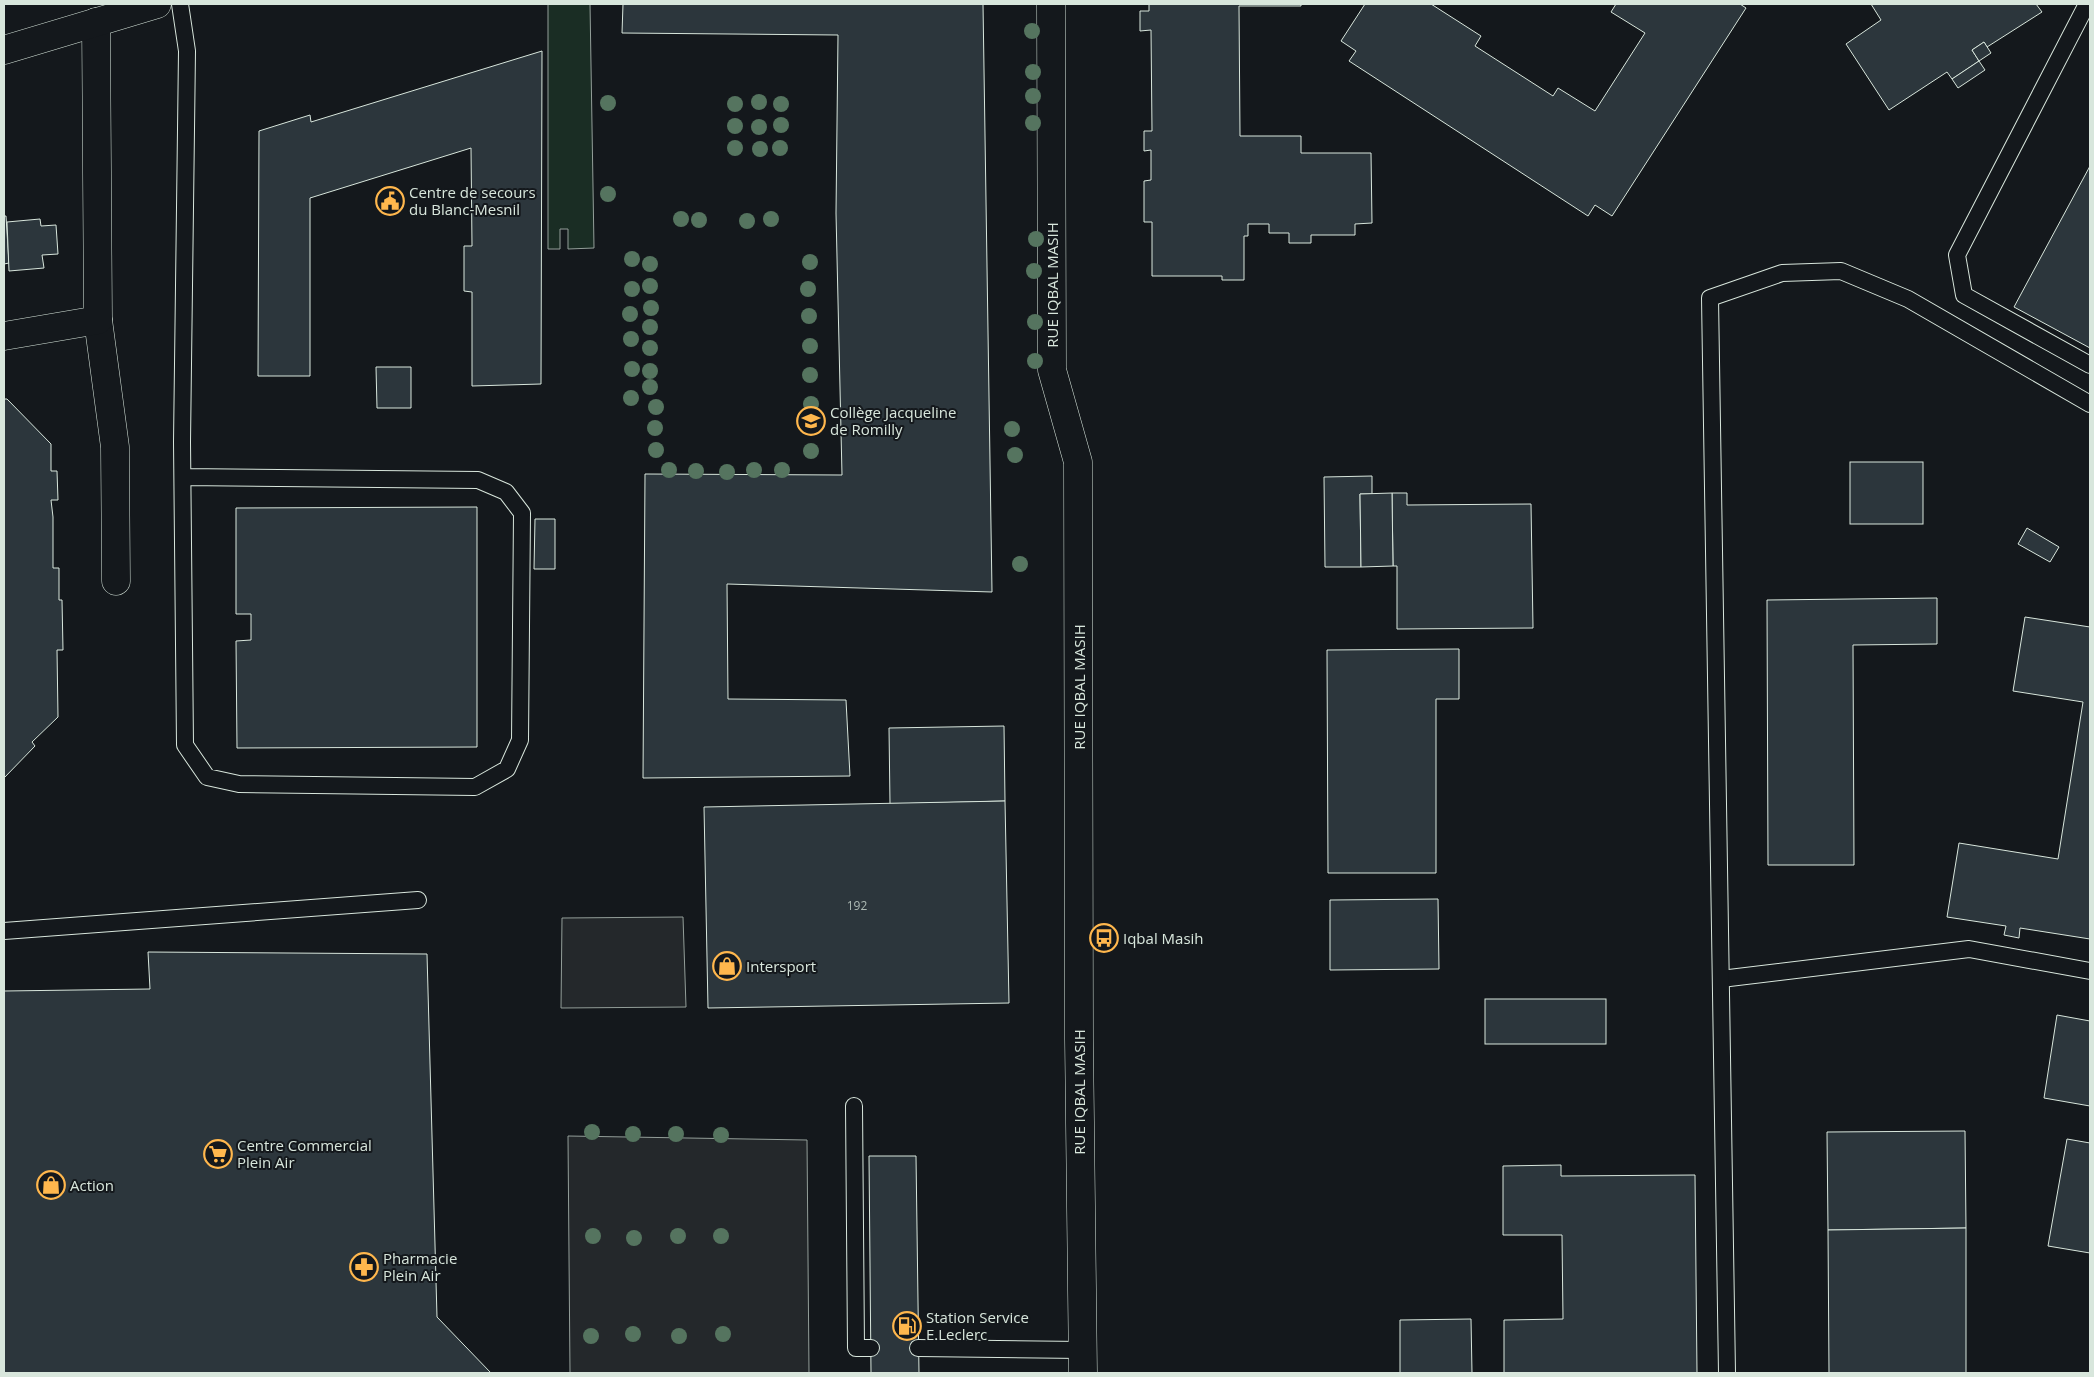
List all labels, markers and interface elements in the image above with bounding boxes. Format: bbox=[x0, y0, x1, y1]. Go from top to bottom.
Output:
place label: Centre de secours du Blanc-Mesnil bbox=[409, 182, 536, 219]
public building icon: Centre de secours du Blanc-Mesnil bbox=[375, 186, 405, 216]
street label: RUE IQBAL MASIH bbox=[1042, 222, 1062, 348]
place label: Collège Jacqueline de Romilly bbox=[830, 402, 956, 439]
school or university icon: Collège Jacqueline de Romilly bbox=[796, 406, 826, 436]
street label: RUE IQBAL MASIH bbox=[1069, 624, 1089, 750]
house number: 192 bbox=[847, 897, 867, 914]
bus stop icon: Iqbal Masih bbox=[1089, 923, 1119, 953]
place label: Iqbal Masih bbox=[1123, 928, 1204, 948]
shop icon: Intersport bbox=[712, 951, 742, 981]
place label: Intersport bbox=[746, 956, 816, 976]
street label: RUE IQBAL MASIH bbox=[1069, 1029, 1089, 1155]
place label: Centre Commercial Plein Air bbox=[237, 1135, 372, 1172]
supermarket icon: Centre Commercial Plein Air bbox=[203, 1139, 233, 1169]
shop icon: Action bbox=[36, 1170, 66, 1200]
place label: Action bbox=[70, 1175, 114, 1195]
place label: Pharmacie Plein Air bbox=[383, 1248, 457, 1285]
pharmacy icon: Pharmacie Plein Air bbox=[349, 1252, 379, 1282]
place label: Station Service E.Leclerc bbox=[926, 1307, 1029, 1344]
fuel station icon: Station Service E.Leclerc bbox=[892, 1311, 922, 1341]

